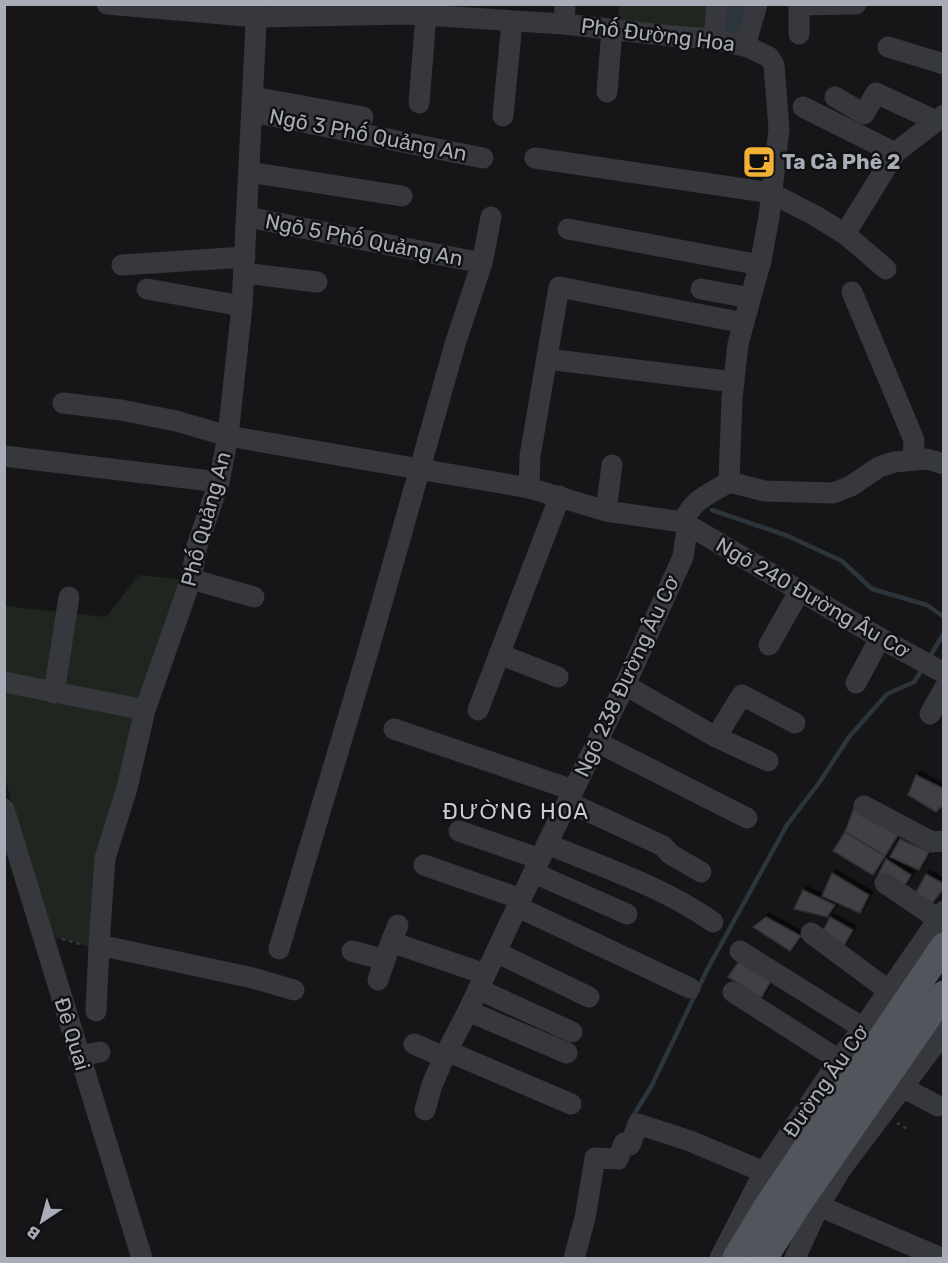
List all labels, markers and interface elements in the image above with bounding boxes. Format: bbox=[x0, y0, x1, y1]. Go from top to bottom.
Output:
street label: Phố Đường Hoa bbox=[580, 13, 737, 56]
street label: Ngõ 3 Phố Quảng An bbox=[267, 103, 469, 166]
cafe icon: Ta Cà Phê 2 bbox=[741, 144, 777, 180]
place label: Ta Cà Phê 2 bbox=[782, 149, 900, 174]
street label: Ngõ 5 Phố Quảng An bbox=[263, 208, 465, 271]
street label: Phố Quảng An bbox=[175, 449, 236, 589]
street label: Ngõ 240 Đường Âu Cơ bbox=[712, 532, 915, 663]
street label: Ngõ 238 Đường Âu Cơ bbox=[569, 571, 684, 781]
district label: ĐƯỜNG HOA bbox=[442, 798, 590, 825]
street label: Đê Quai bbox=[50, 994, 95, 1073]
street label: Đường Âu Cơ bbox=[778, 1019, 874, 1142]
north arrow bbox=[12, 1191, 72, 1251]
text: B bbox=[23, 1222, 44, 1244]

